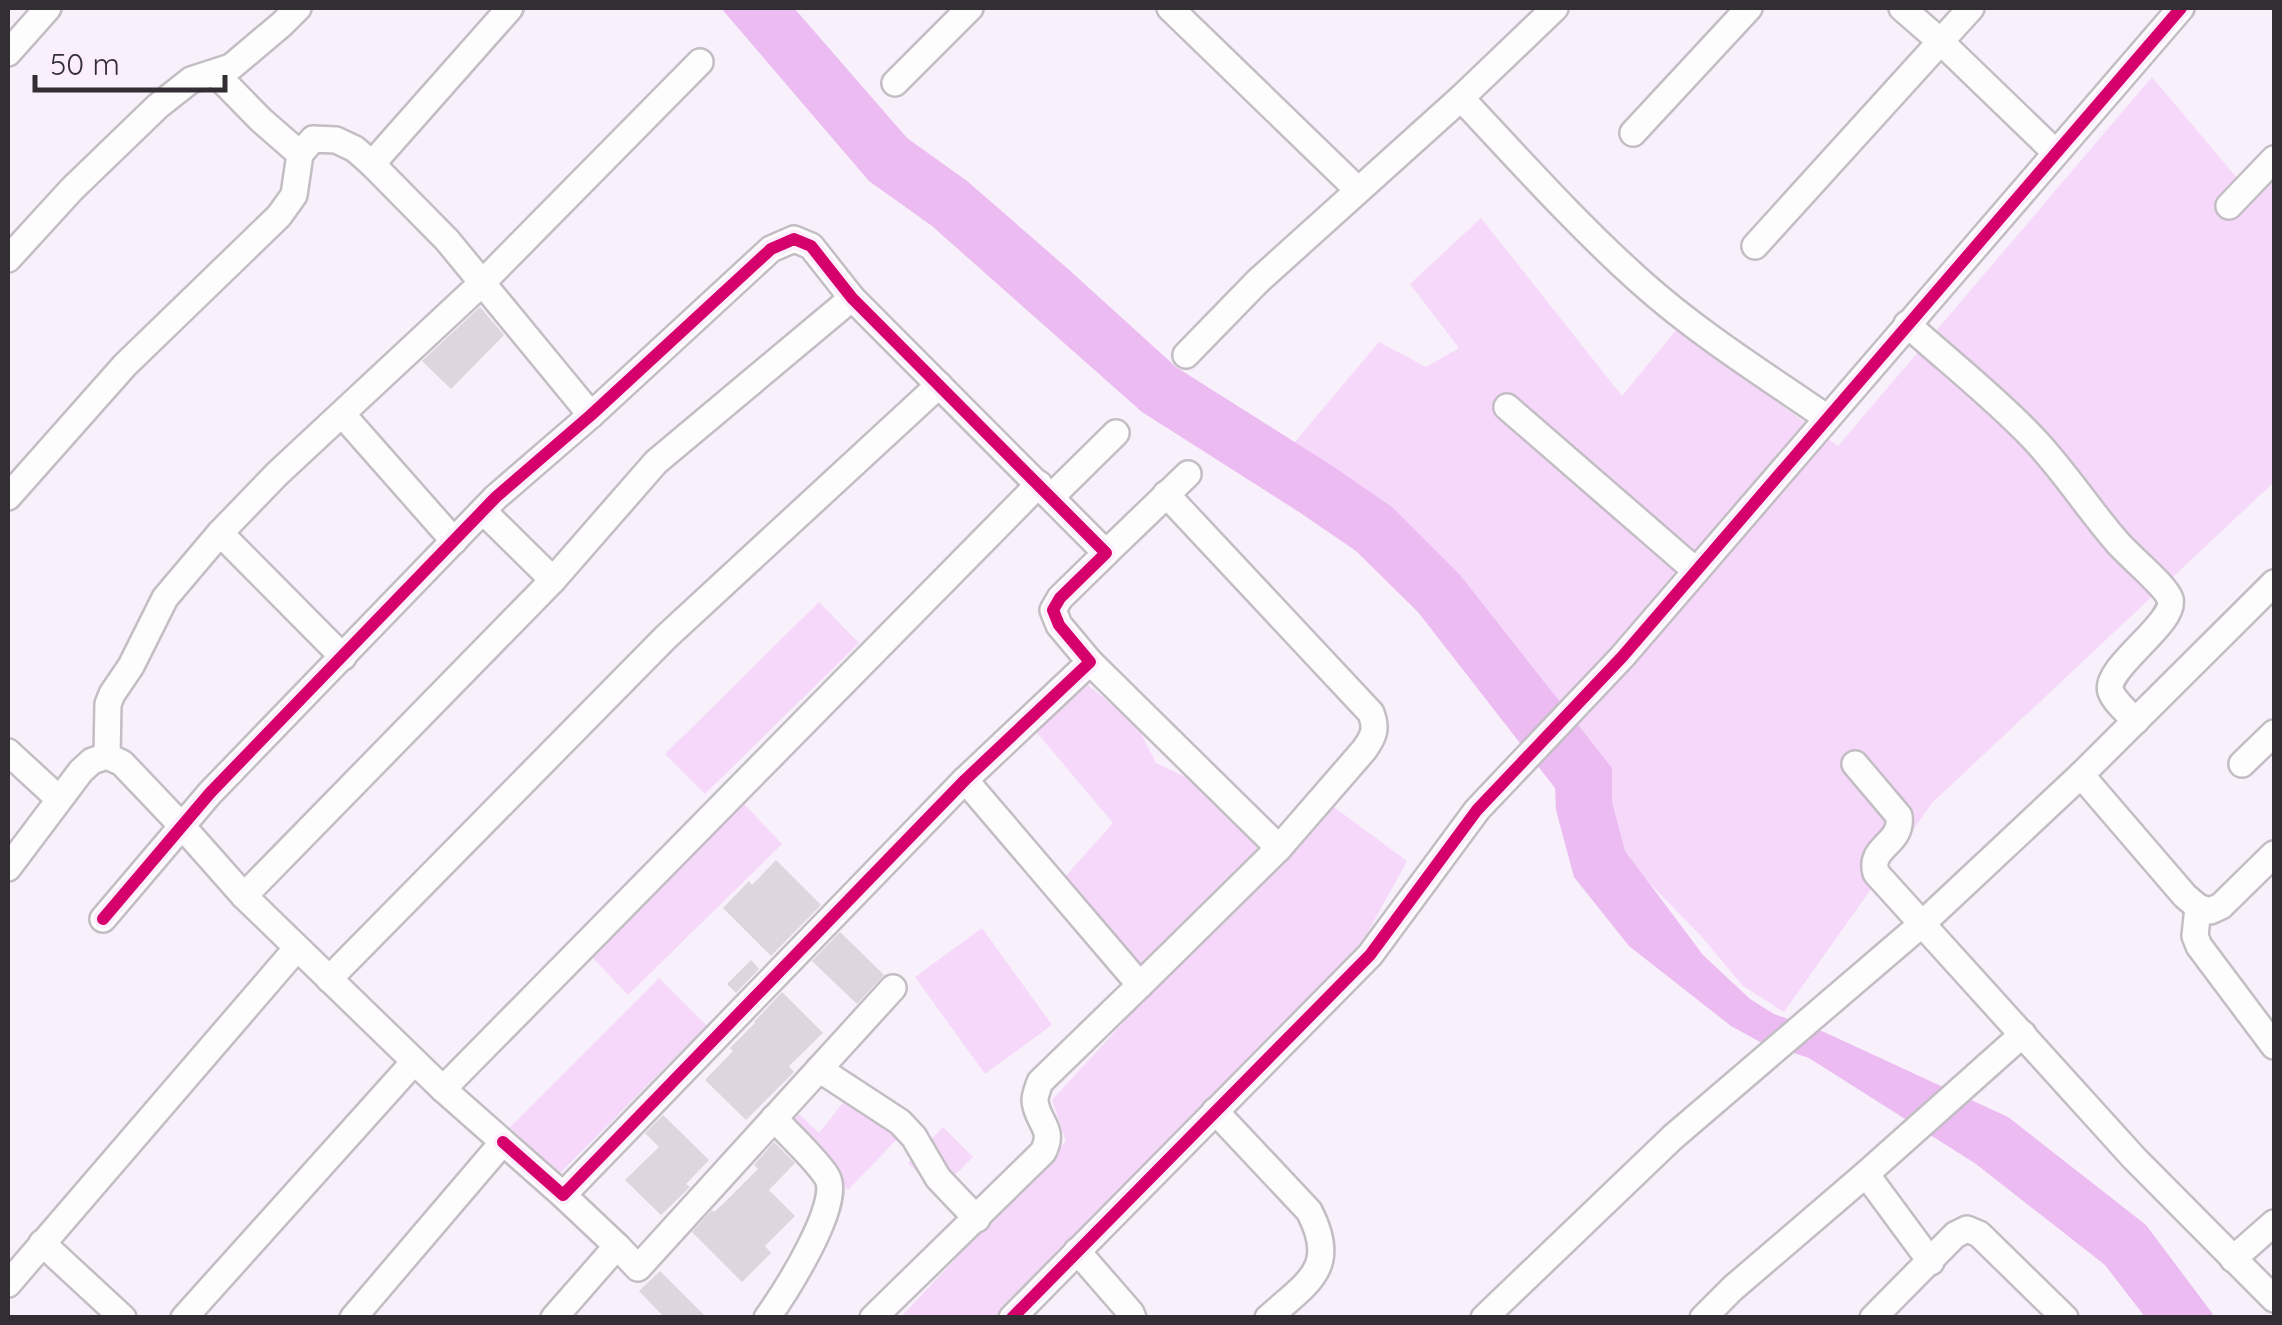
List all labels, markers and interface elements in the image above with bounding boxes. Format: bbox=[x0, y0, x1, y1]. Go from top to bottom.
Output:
scale bar bbox=[35, 30, 225, 92]
text: 50 m bbox=[50, 45, 120, 83]

